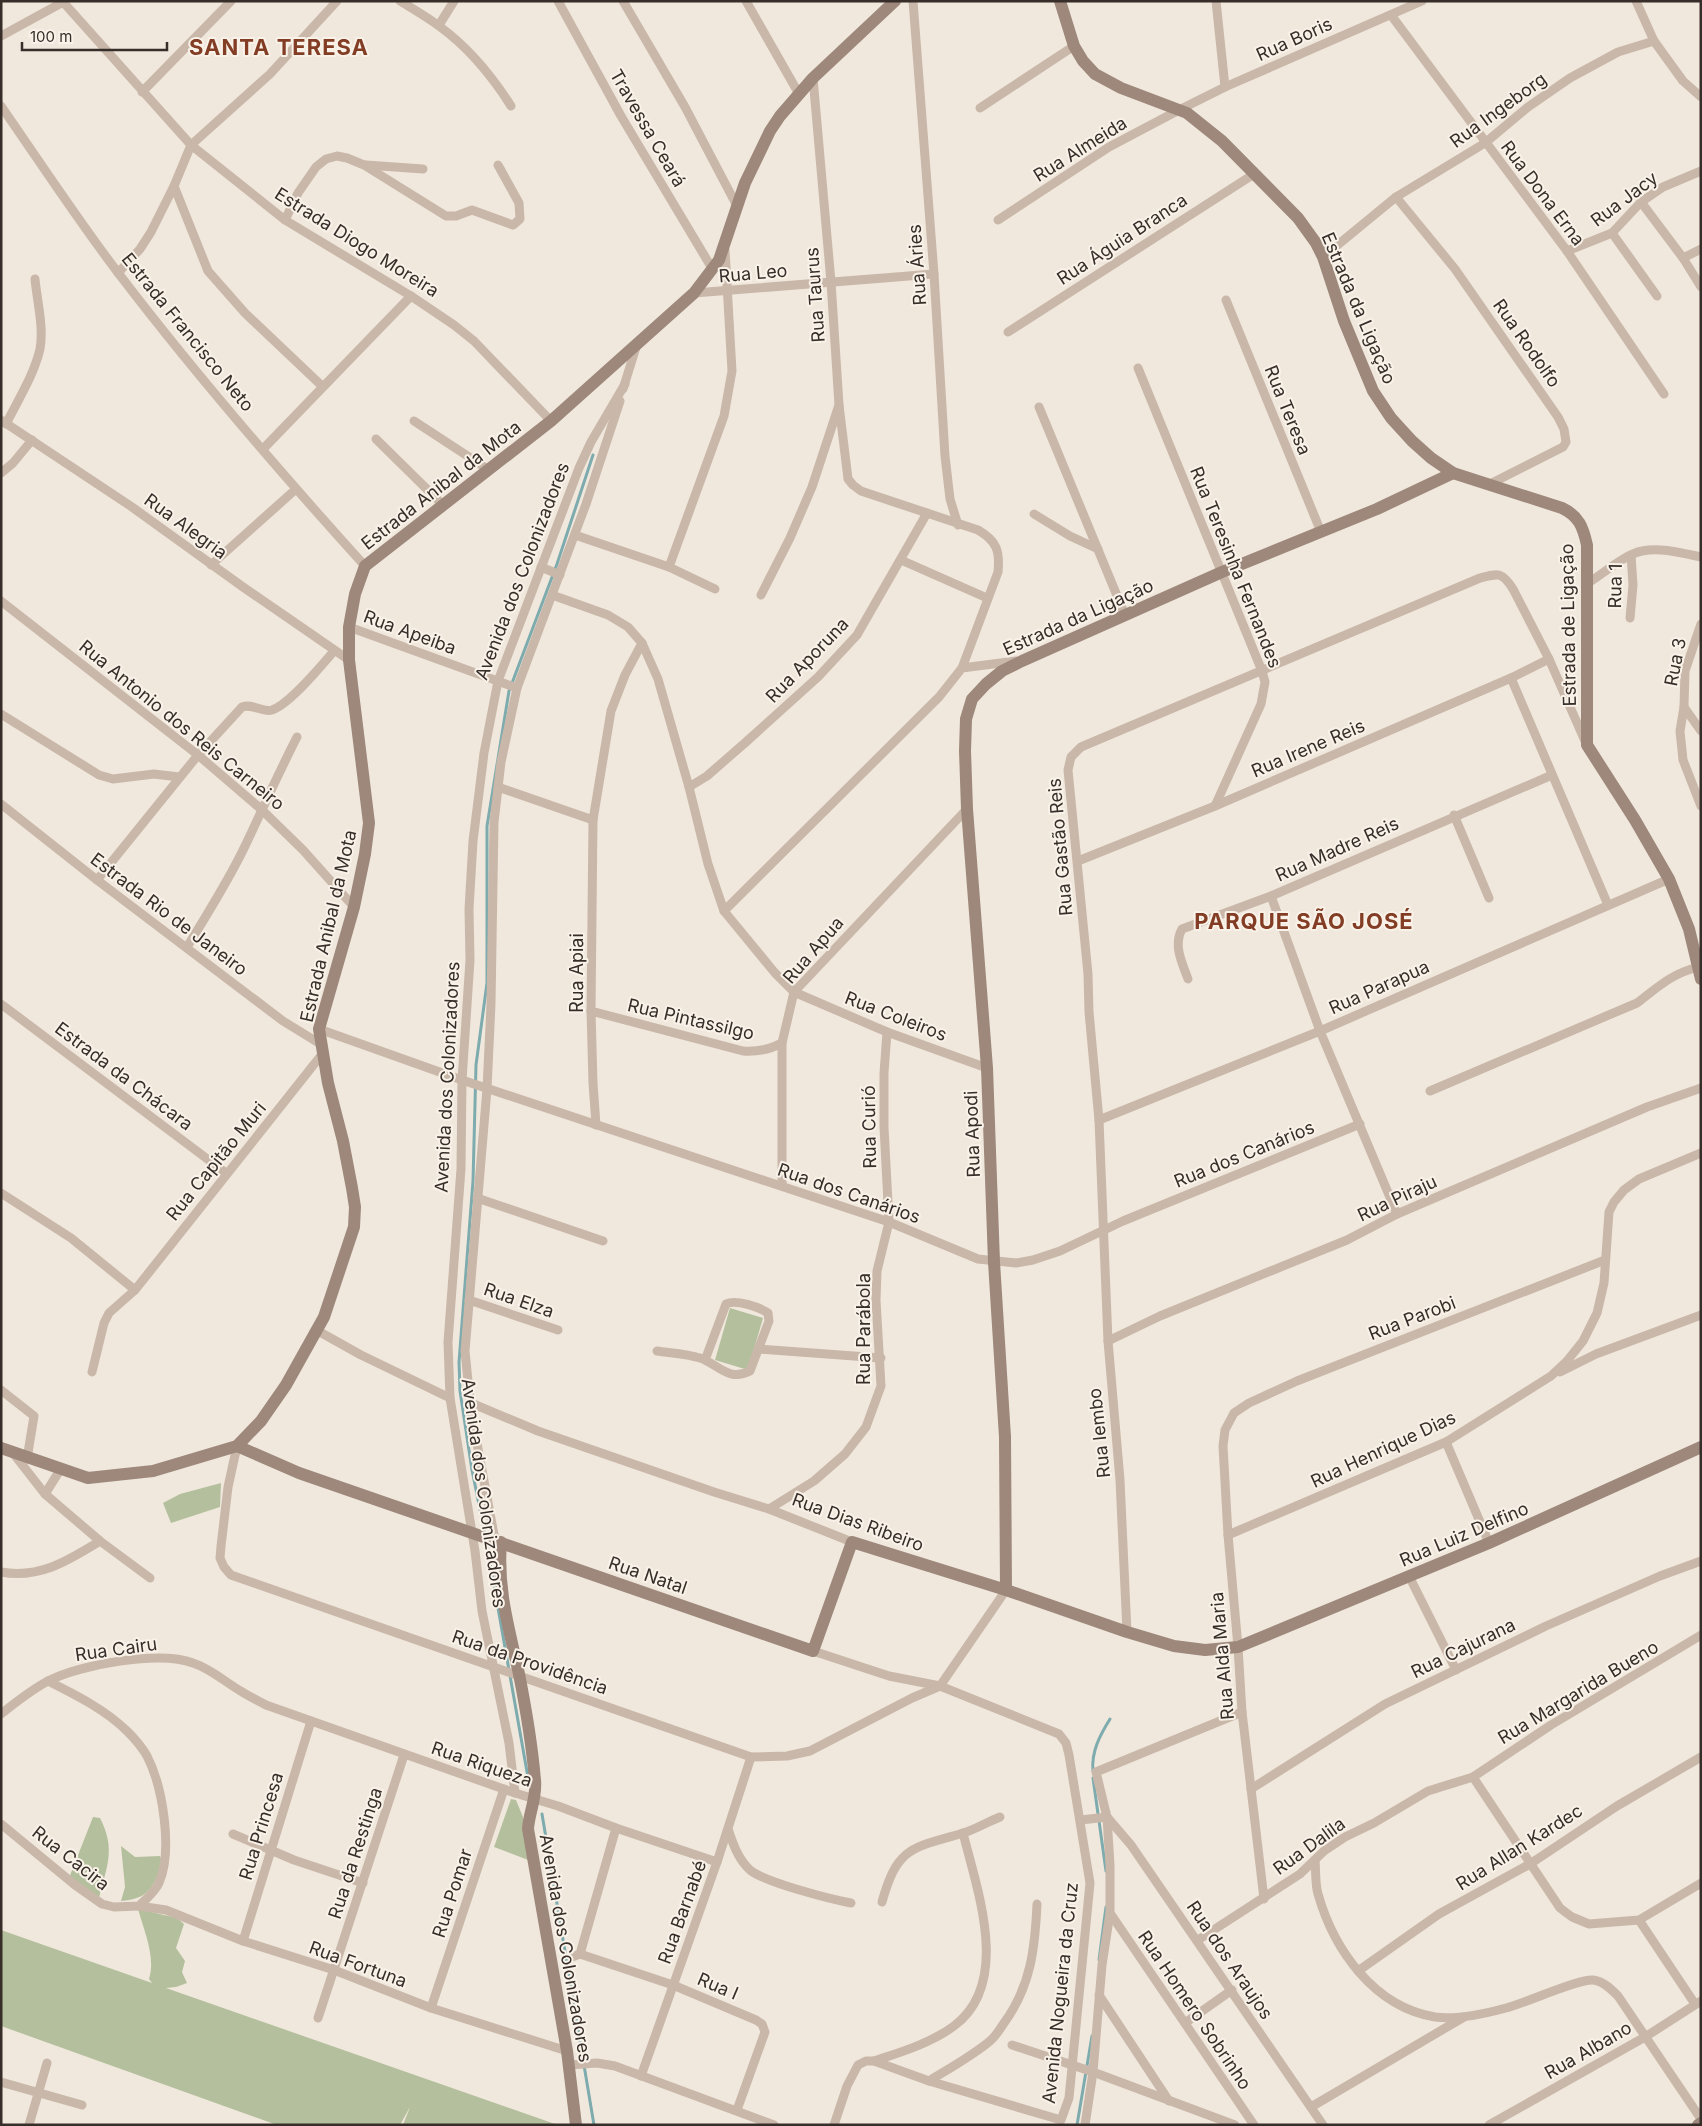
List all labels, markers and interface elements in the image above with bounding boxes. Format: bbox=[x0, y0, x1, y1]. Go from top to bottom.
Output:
street label: Rua Boris bbox=[1253, 13, 1335, 65]
scale bar bbox=[22, 20, 168, 52]
text: 100 m bbox=[30, 27, 72, 46]
district label: SANTA TERESA bbox=[189, 34, 369, 60]
street label: Travessa Ceará bbox=[606, 65, 690, 191]
street label: Rua Ingeborg bbox=[1446, 68, 1550, 152]
street label: Rua Almeida bbox=[1030, 112, 1130, 186]
street label: Rua Dona Erna bbox=[1497, 137, 1589, 249]
street label: Rua Jacy bbox=[1587, 167, 1661, 231]
street label: Estrada Diogo Moreira bbox=[271, 183, 443, 301]
street label: Rua Águia Branca bbox=[1052, 188, 1191, 289]
street label: Rua Áries bbox=[903, 224, 930, 306]
street label: Estrada da Ligação bbox=[1318, 229, 1400, 387]
street label: Rua Taurus bbox=[801, 247, 829, 343]
street label: Estrada Francisco Neto bbox=[118, 249, 258, 415]
street label: Rua Leo bbox=[718, 260, 788, 286]
street label: Rua Rodolfo bbox=[1489, 295, 1565, 391]
street label: Rua Teresa bbox=[1261, 362, 1315, 458]
street label: Estrada Anibal da Mota bbox=[357, 416, 525, 554]
street label: Avenida dos Colonizadores bbox=[471, 459, 573, 683]
street label: Rua Teresinha Fernandes bbox=[1186, 463, 1286, 671]
street label: Rua Alegria bbox=[140, 489, 232, 563]
street label: Estrada de Ligação bbox=[1556, 543, 1580, 707]
street label: Rua 1 bbox=[1604, 563, 1626, 609]
street label: Estrada da Ligação bbox=[999, 574, 1157, 660]
street label: Rua Apeiba bbox=[361, 606, 459, 658]
street label: Rua Aporuna bbox=[761, 613, 853, 707]
street label: Rua Antonio dos Reis Carneiro bbox=[75, 636, 289, 814]
street label: Rua 3 bbox=[1660, 636, 1690, 688]
street label: Rua Irene Reis bbox=[1248, 715, 1368, 781]
street label: Rua Gastão Reis bbox=[1044, 777, 1076, 917]
street label: Rua Madre Reis bbox=[1272, 812, 1402, 886]
street label: Estrada Anibal da Mota bbox=[296, 828, 360, 1024]
street label: Estrada Rio de Janeiro bbox=[86, 848, 252, 980]
district label: PARQUE SÃO JOSÉ bbox=[1194, 908, 1414, 934]
street label: Rua Apua bbox=[778, 912, 848, 988]
street label: Rua Apiai bbox=[566, 933, 587, 1013]
street label: Rua Parapua bbox=[1326, 956, 1432, 1018]
street label: Avenida dos Colonizadores bbox=[430, 961, 464, 1193]
street label: Rua Coleiros bbox=[842, 987, 950, 1045]
street label: Rua Pintassilgo bbox=[626, 994, 756, 1044]
street label: Estrada da Chácara bbox=[51, 1017, 197, 1135]
street label: Rua Curió bbox=[858, 1085, 880, 1169]
street label: Rua Apodi bbox=[960, 1090, 984, 1178]
street label: Rua Capitão Muri bbox=[162, 1098, 270, 1224]
street label: Rua dos Canários bbox=[1171, 1116, 1317, 1192]
street label: Rua dos Canários bbox=[775, 1159, 923, 1227]
street label: Rua Piraju bbox=[1354, 1170, 1440, 1226]
street label: Rua Parábola bbox=[853, 1273, 874, 1385]
street label: Rua Elza bbox=[481, 1278, 557, 1322]
street label: Rua Parobi bbox=[1365, 1292, 1459, 1344]
street label: Avenida dos Colonizadores bbox=[457, 1377, 511, 1609]
street label: Rua Iembo bbox=[1084, 1387, 1114, 1479]
street label: Rua Henrique Dias bbox=[1307, 1406, 1459, 1492]
street label: Rua Dias Ribeiro bbox=[789, 1488, 927, 1556]
street label: Rua Luiz Delfino bbox=[1396, 1497, 1532, 1571]
street label: Rua Natal bbox=[606, 1552, 690, 1598]
street label: Rua Alda Maria bbox=[1206, 1591, 1238, 1721]
street label: Rua Cajurana bbox=[1407, 1614, 1519, 1682]
street label: Rua da Providência bbox=[449, 1625, 611, 1699]
street label: Rua Cairu bbox=[74, 1633, 158, 1665]
street label: Rua Margarida Bueno bbox=[1494, 1636, 1662, 1748]
street label: Rua Riqueza bbox=[429, 1737, 535, 1791]
street label: Rua Princesa bbox=[235, 1770, 287, 1882]
street label: Rua da Restinga bbox=[324, 1785, 386, 1921]
street label: Rua Allan Kardec bbox=[1452, 1800, 1586, 1894]
street label: Rua Dalila bbox=[1269, 1813, 1349, 1879]
street label: Rua Cacira bbox=[28, 1821, 114, 1895]
street label: Avenida dos Colonizadores bbox=[536, 1832, 596, 2064]
street label: Rua Pomar bbox=[428, 1846, 476, 1940]
street label: Rua Barnabé bbox=[654, 1857, 710, 1967]
street label: Avenida Nogueira da Cruz bbox=[1038, 1881, 1082, 2105]
street label: Rua dos Araujos bbox=[1183, 1897, 1277, 2023]
street label: Rua Homero Sobrinho bbox=[1134, 1927, 1256, 2093]
street label: Rua Fortuna bbox=[306, 1937, 410, 1991]
street label: Rua I bbox=[694, 1968, 742, 2004]
street label: Rua Albano bbox=[1541, 2017, 1635, 2083]

